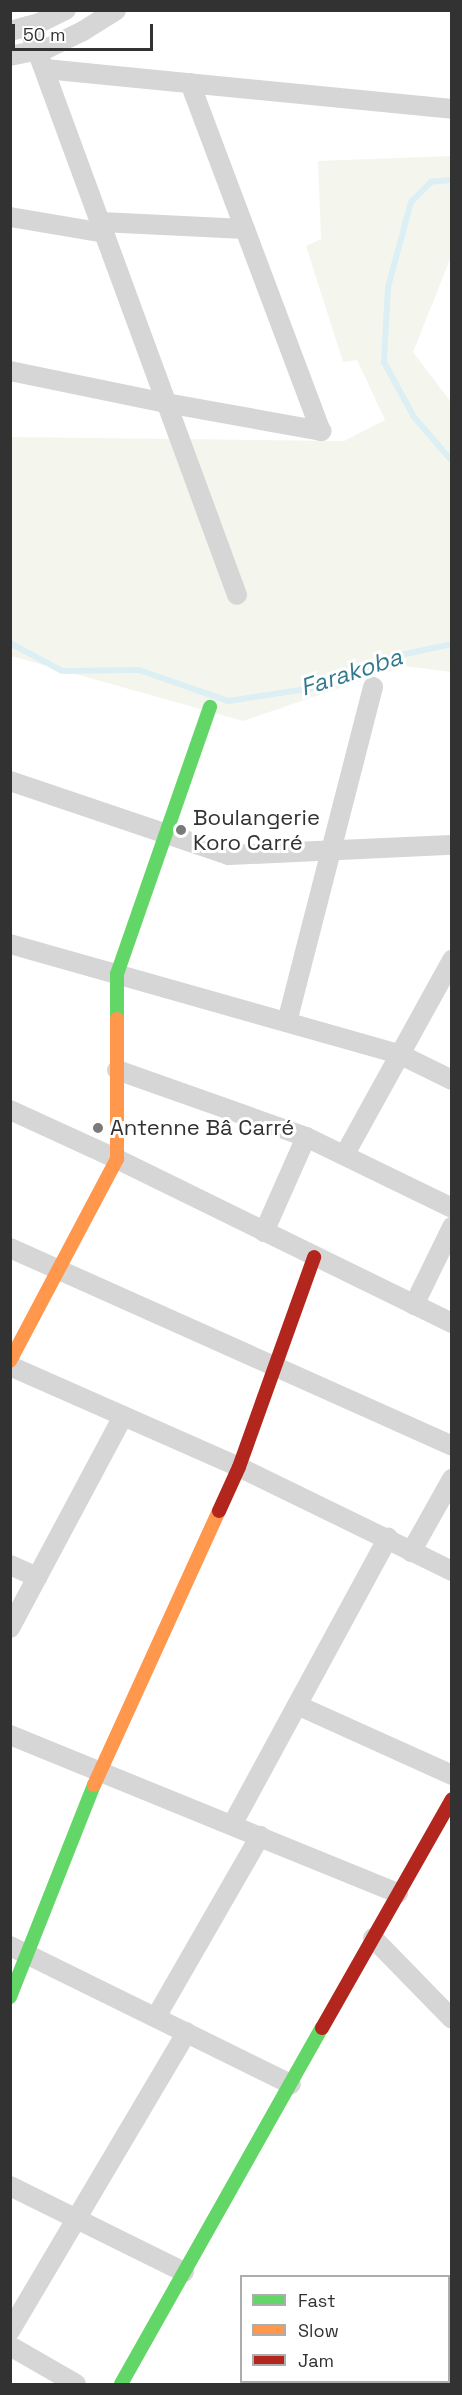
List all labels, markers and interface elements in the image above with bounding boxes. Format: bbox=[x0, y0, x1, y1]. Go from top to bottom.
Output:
scale bar bbox=[15, 12, 156, 50]
text: 50 m bbox=[23, 23, 65, 46]
water label: Farakoba bbox=[296, 642, 406, 702]
place label: Boulangerie Koro Carré bbox=[193, 804, 320, 855]
marker: Boulangerie Koro Carré bbox=[174, 823, 188, 837]
place label: Antenne Bâ Carré bbox=[110, 1115, 294, 1141]
marker: Antenne Bâ Carré bbox=[91, 1121, 105, 1135]
legend bbox=[240, 2275, 450, 2383]
text: Fast bbox=[298, 2289, 335, 2312]
text: Slow bbox=[298, 2319, 339, 2342]
text: Jam bbox=[298, 2349, 334, 2372]

